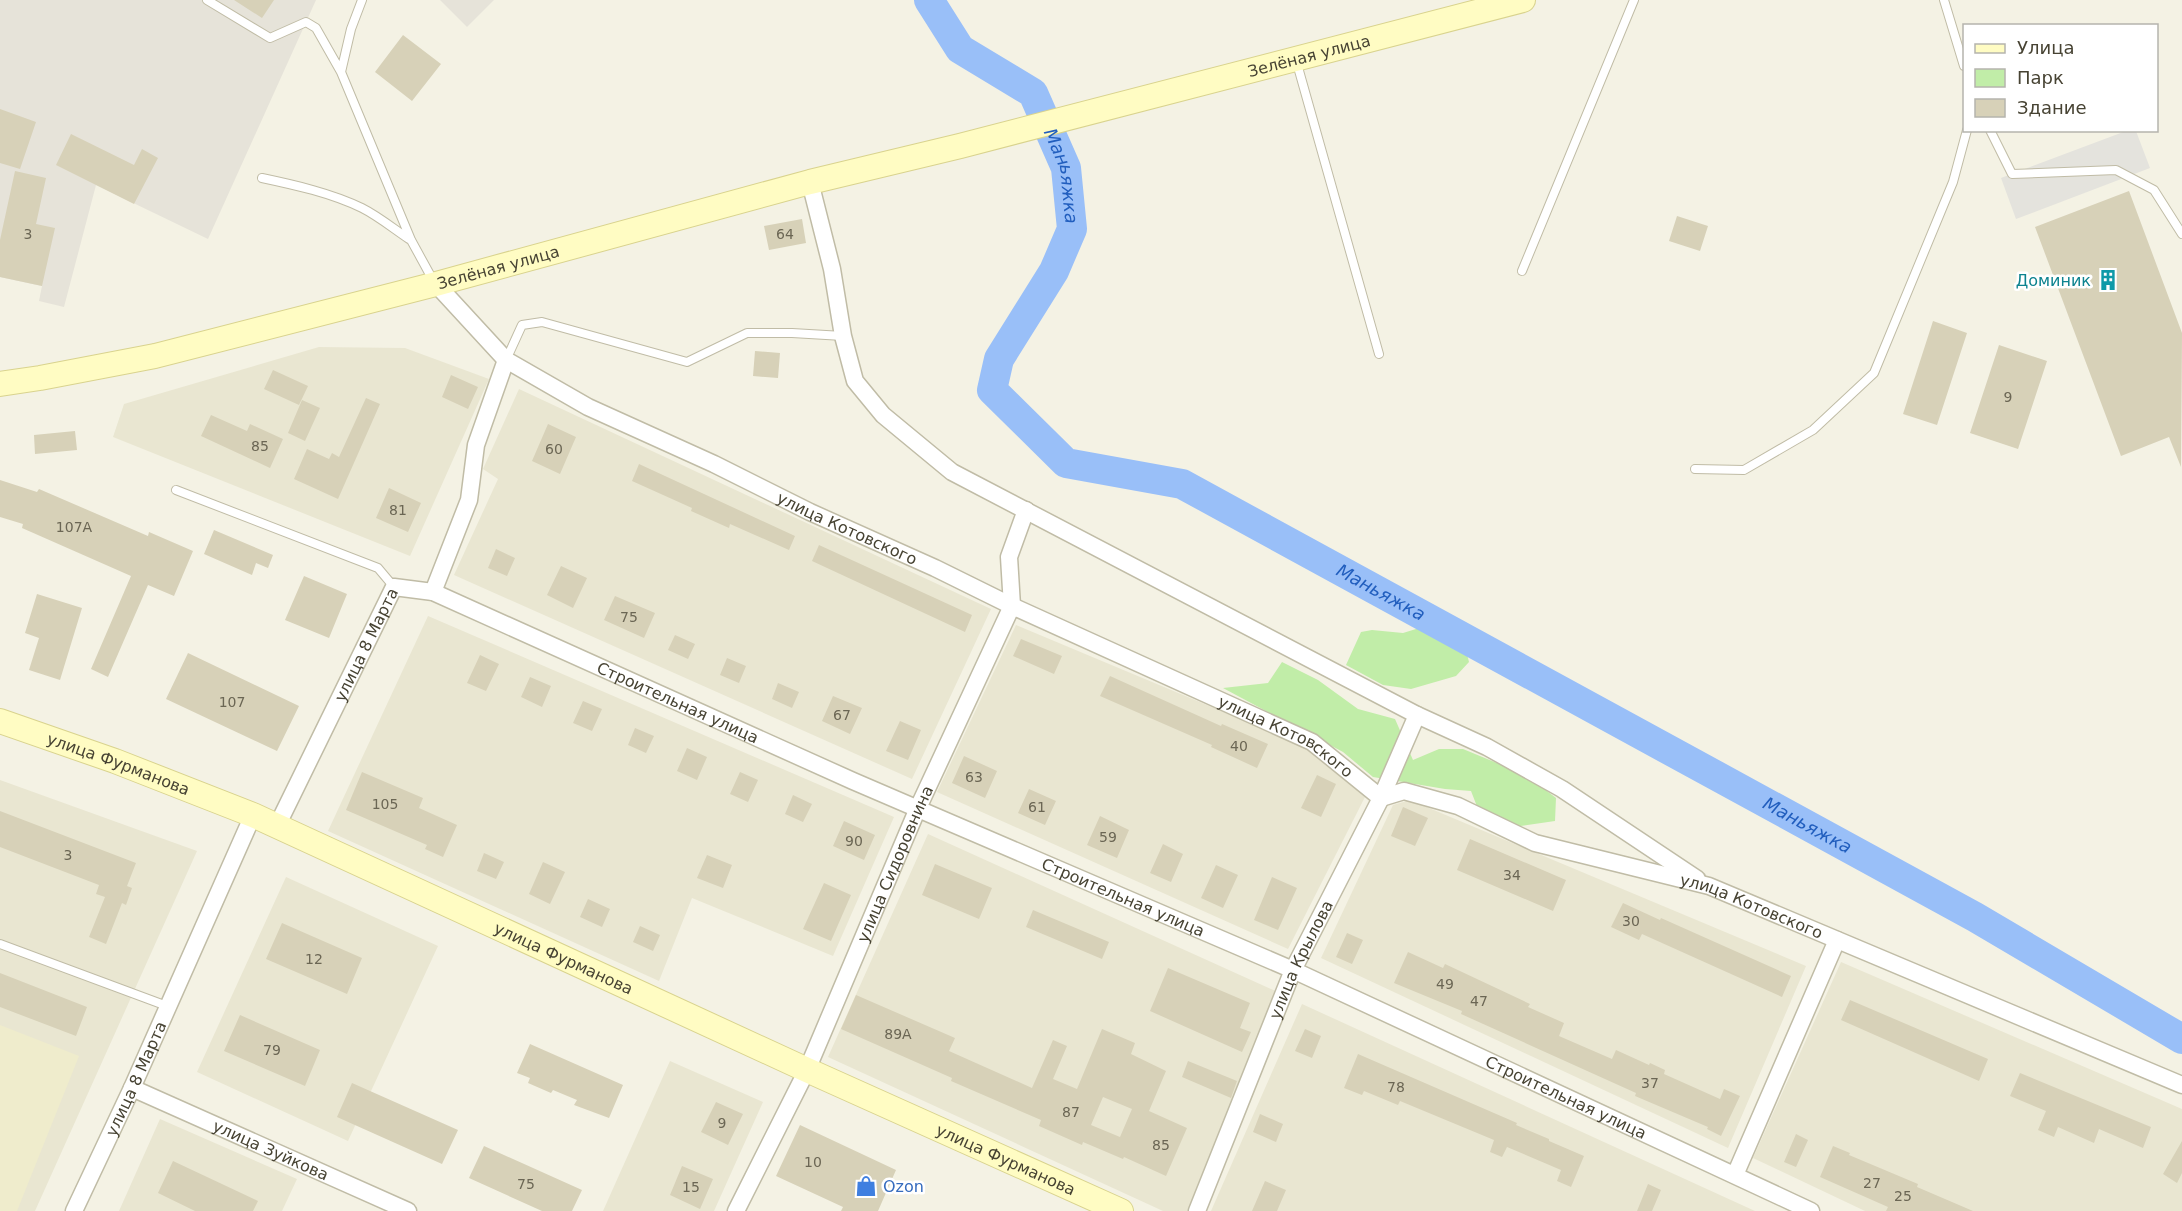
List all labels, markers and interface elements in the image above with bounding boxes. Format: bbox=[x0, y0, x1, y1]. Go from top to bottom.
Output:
legend bbox=[1963, 24, 2158, 132]
street label: Зелёная улица bbox=[1246, 31, 1372, 81]
text: Улица bbox=[2017, 37, 2074, 58]
text: Парк bbox=[2017, 67, 2064, 88]
text: Здание bbox=[2017, 97, 2087, 118]
water label: Маньяжка bbox=[1040, 125, 1082, 225]
house number: 3 bbox=[24, 226, 32, 242]
house number: 64 bbox=[776, 226, 794, 242]
street label: Зелёная улица bbox=[435, 242, 562, 293]
building icon: Доминик bbox=[2096, 268, 2120, 292]
place label: Доминик bbox=[2016, 271, 2091, 290]
house number: 9 bbox=[2004, 389, 2012, 405]
house number: 85 bbox=[251, 438, 269, 454]
house number: 60 bbox=[545, 441, 563, 457]
street label: улица Котовского bbox=[774, 488, 920, 569]
house number: 81 bbox=[389, 502, 407, 518]
house number: 107А bbox=[56, 519, 93, 535]
water label: Маньяжка bbox=[1333, 559, 1429, 625]
street label: улица 8 Марта bbox=[330, 585, 402, 705]
house number: 75 bbox=[620, 609, 638, 625]
street label: Строительная улица bbox=[594, 658, 762, 747]
street label: улица Котовского bbox=[1215, 692, 1357, 781]
house number: 107 bbox=[219, 694, 245, 710]
house number: 67 bbox=[833, 707, 851, 723]
street label: улица Фурманова bbox=[45, 729, 192, 799]
house number: 40 bbox=[1230, 738, 1248, 754]
house number: 63 bbox=[965, 769, 983, 785]
street label: улица Сидоровнина bbox=[853, 782, 937, 945]
water label: Маньяжка bbox=[1760, 792, 1856, 858]
house number: 105 bbox=[372, 796, 398, 812]
house number: 61 bbox=[1028, 799, 1046, 815]
house number: 59 bbox=[1099, 829, 1117, 845]
house number: 90 bbox=[845, 833, 863, 849]
house number: 3 bbox=[64, 847, 72, 863]
street label: Строительная улица bbox=[1039, 854, 1207, 941]
house number: 34 bbox=[1503, 867, 1521, 883]
street label: улица Котовского bbox=[1678, 870, 1826, 943]
street label: улица Крылова bbox=[1265, 897, 1337, 1022]
house number: 30 bbox=[1622, 913, 1640, 929]
street label: улица Фурманова bbox=[491, 918, 636, 999]
house number: 12 bbox=[305, 951, 323, 967]
house number: 49 bbox=[1436, 976, 1454, 992]
house number: 47 bbox=[1470, 993, 1488, 1009]
street label: улица 8 Марта bbox=[102, 1018, 170, 1139]
house number: 89А bbox=[884, 1026, 912, 1042]
house number: 79 bbox=[263, 1042, 281, 1058]
street label: Строительная улица bbox=[1482, 1052, 1649, 1143]
house number: 37 bbox=[1641, 1075, 1659, 1091]
house number: 78 bbox=[1387, 1079, 1405, 1095]
house number: 87 bbox=[1062, 1104, 1080, 1120]
house number: 9 bbox=[718, 1115, 726, 1131]
street label: улица Зуйкова bbox=[210, 1116, 331, 1184]
street label: улица Фурманова bbox=[933, 1120, 1078, 1199]
house number: 85 bbox=[1152, 1137, 1170, 1153]
house number: 10 bbox=[804, 1154, 822, 1170]
shop icon: Ozon bbox=[854, 1174, 878, 1198]
house number: 27 bbox=[1863, 1175, 1881, 1191]
house number: 75 bbox=[517, 1176, 535, 1192]
place label: Ozon bbox=[883, 1177, 924, 1196]
house number: 15 bbox=[682, 1179, 700, 1195]
house number: 25 bbox=[1894, 1188, 1912, 1204]

